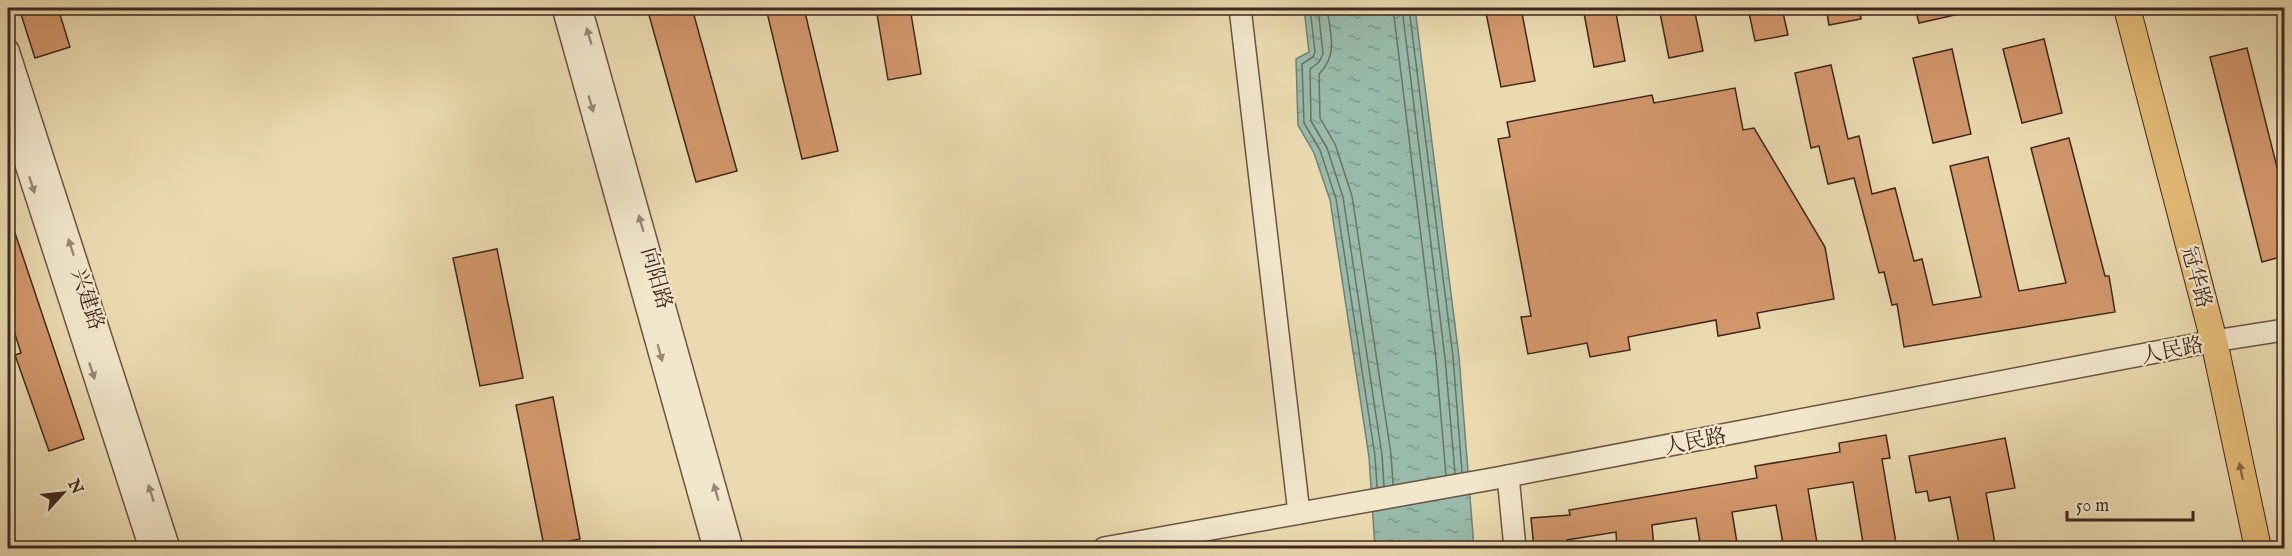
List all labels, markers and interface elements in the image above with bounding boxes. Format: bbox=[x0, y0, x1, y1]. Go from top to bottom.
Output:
one-way arrow bbox=[584, 26, 593, 44]
one-way arrow bbox=[586, 95, 596, 113]
one-way arrow bbox=[28, 176, 37, 194]
one-way arrow bbox=[636, 214, 646, 232]
one-way arrow bbox=[66, 238, 76, 256]
street label: 冠华路 bbox=[2174, 243, 2217, 311]
street label: 向阳路 bbox=[634, 244, 677, 312]
street label: 兴建路 bbox=[64, 265, 109, 334]
street label: 人民路 bbox=[2139, 332, 2206, 371]
one-way arrow bbox=[656, 343, 666, 362]
one-way arrow bbox=[88, 362, 98, 380]
street label: 人民路 bbox=[1662, 423, 1729, 462]
one-way arrow bbox=[2236, 461, 2246, 480]
north arrow bbox=[33, 463, 93, 523]
text: N bbox=[62, 475, 87, 498]
one-way arrow bbox=[711, 483, 720, 501]
one-way arrow bbox=[146, 484, 155, 502]
scale bar bbox=[2067, 484, 2193, 522]
text: 50 m bbox=[2076, 495, 2109, 518]

